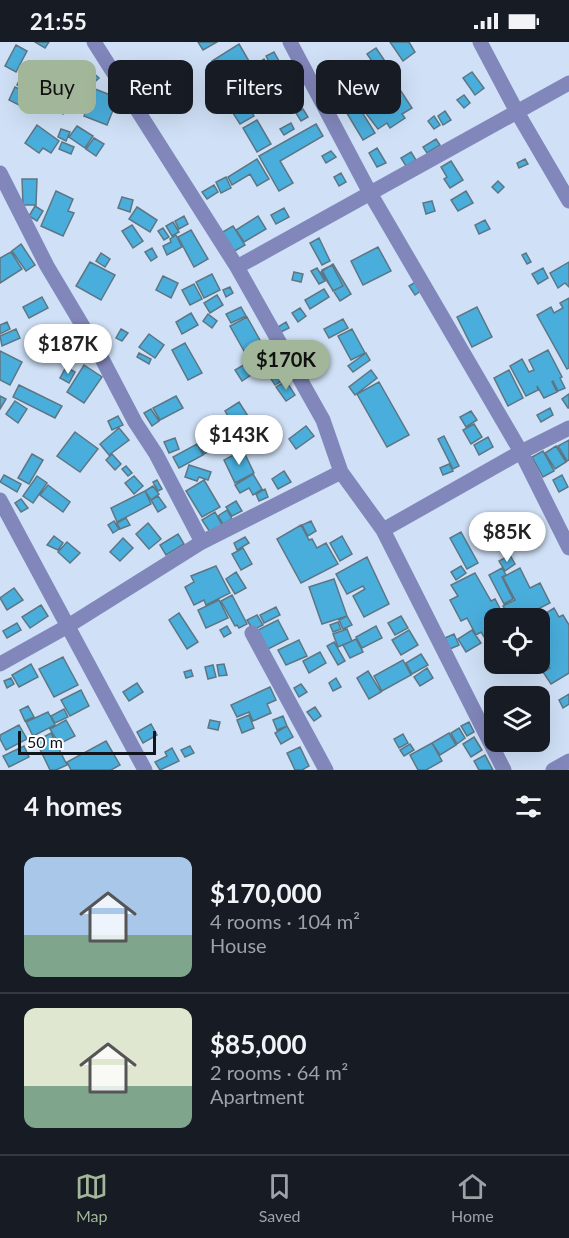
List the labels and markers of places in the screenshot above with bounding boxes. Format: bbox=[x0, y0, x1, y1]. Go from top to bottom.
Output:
pin: $187K bbox=[26, 324, 110, 375]
pin: $170K bbox=[244, 340, 328, 391]
pin: $143K bbox=[197, 415, 281, 466]
pin: $85K bbox=[471, 512, 543, 563]

